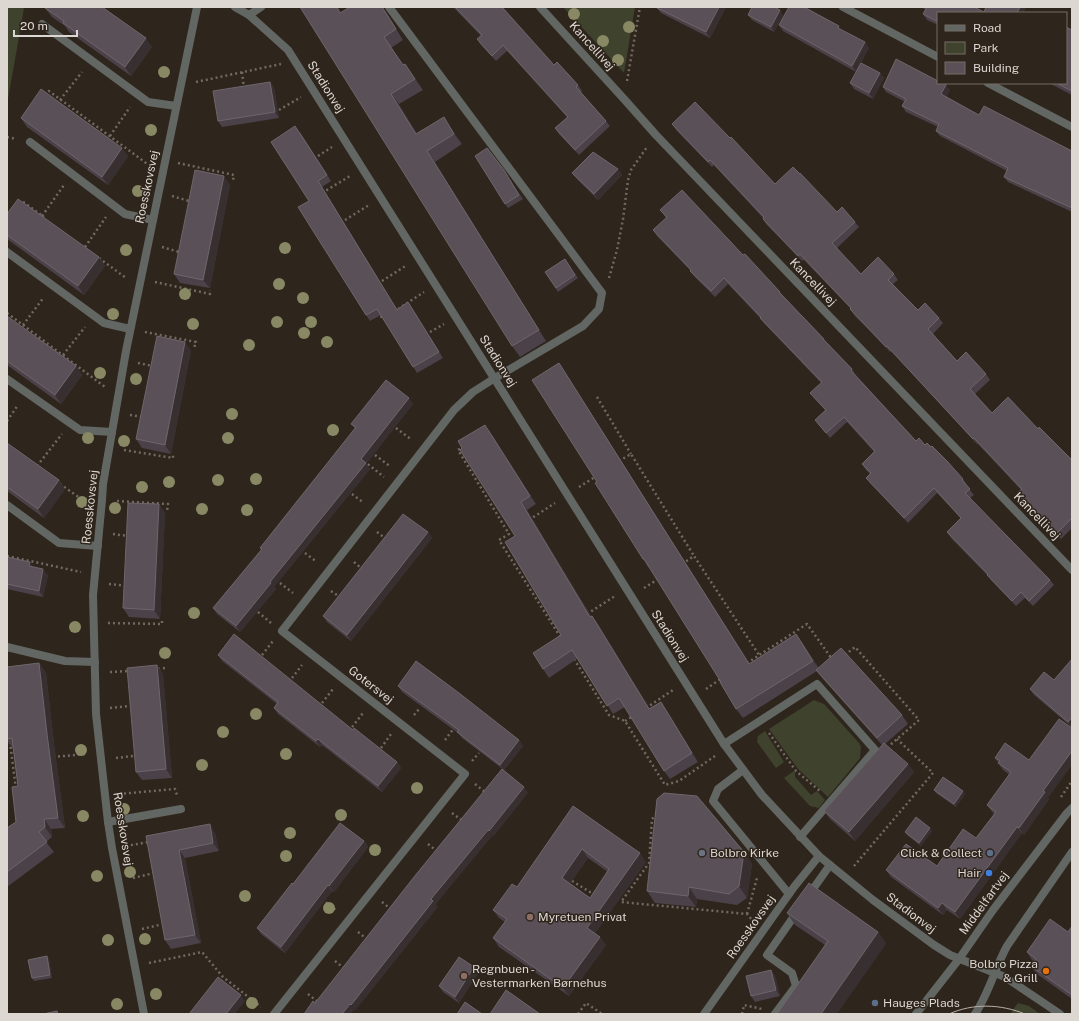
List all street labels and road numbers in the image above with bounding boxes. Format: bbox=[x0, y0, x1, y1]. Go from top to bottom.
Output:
street label: Kancellivej bbox=[566, 19, 618, 73]
street label: Stadionvej bbox=[305, 58, 347, 116]
street label: Roesskovsvej bbox=[132, 149, 162, 225]
street label: Kancellivej bbox=[787, 255, 839, 309]
street label: Stadionvej bbox=[477, 332, 519, 390]
street label: Roesskovsvej bbox=[79, 469, 101, 545]
street label: Kancellivej bbox=[1011, 489, 1063, 543]
street label: Stadionvej bbox=[649, 607, 691, 665]
street label: Gotersvej bbox=[346, 663, 396, 707]
street label: Roesskovsvej bbox=[110, 791, 136, 867]
street label: Middelfartvej bbox=[956, 869, 1012, 937]
street label: Stadionvej bbox=[883, 890, 939, 936]
street label: Roesskovsvej bbox=[724, 892, 778, 962]

